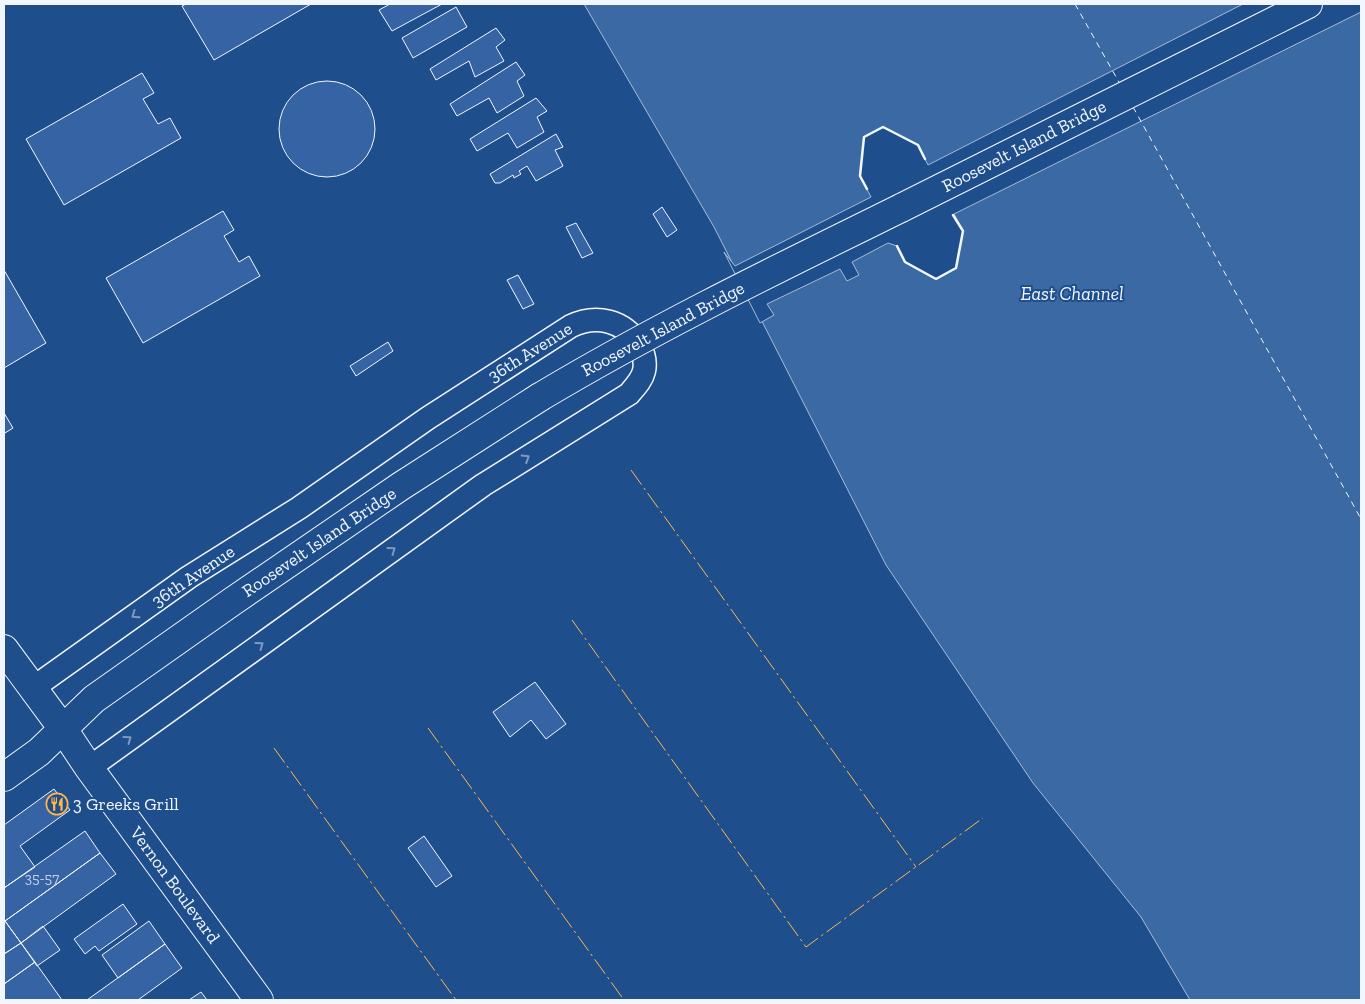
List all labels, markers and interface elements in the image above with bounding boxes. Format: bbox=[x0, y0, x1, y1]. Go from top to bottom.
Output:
street label: Roosevelt Island Bridge bbox=[938, 95, 1110, 197]
street label: Roosevelt Island Bridge bbox=[578, 277, 748, 381]
water label: East Channel bbox=[1021, 282, 1124, 305]
street label: 36th Avenue bbox=[484, 317, 576, 387]
one-way arrow bbox=[520, 454, 529, 464]
street label: Roosevelt Island Bridge bbox=[238, 482, 400, 602]
street label: 36th Avenue bbox=[147, 540, 239, 612]
one-way arrow bbox=[386, 547, 396, 556]
one-way arrow bbox=[131, 609, 141, 618]
one-way arrow bbox=[254, 642, 264, 651]
one-way arrow bbox=[122, 737, 131, 745]
restaurant icon: 3 Greeks Grill bbox=[45, 792, 69, 816]
place label: 3 Greeks Grill bbox=[73, 793, 179, 815]
street label: Vernon Boulevard bbox=[125, 822, 225, 948]
house number: 35-57 bbox=[25, 869, 59, 887]

